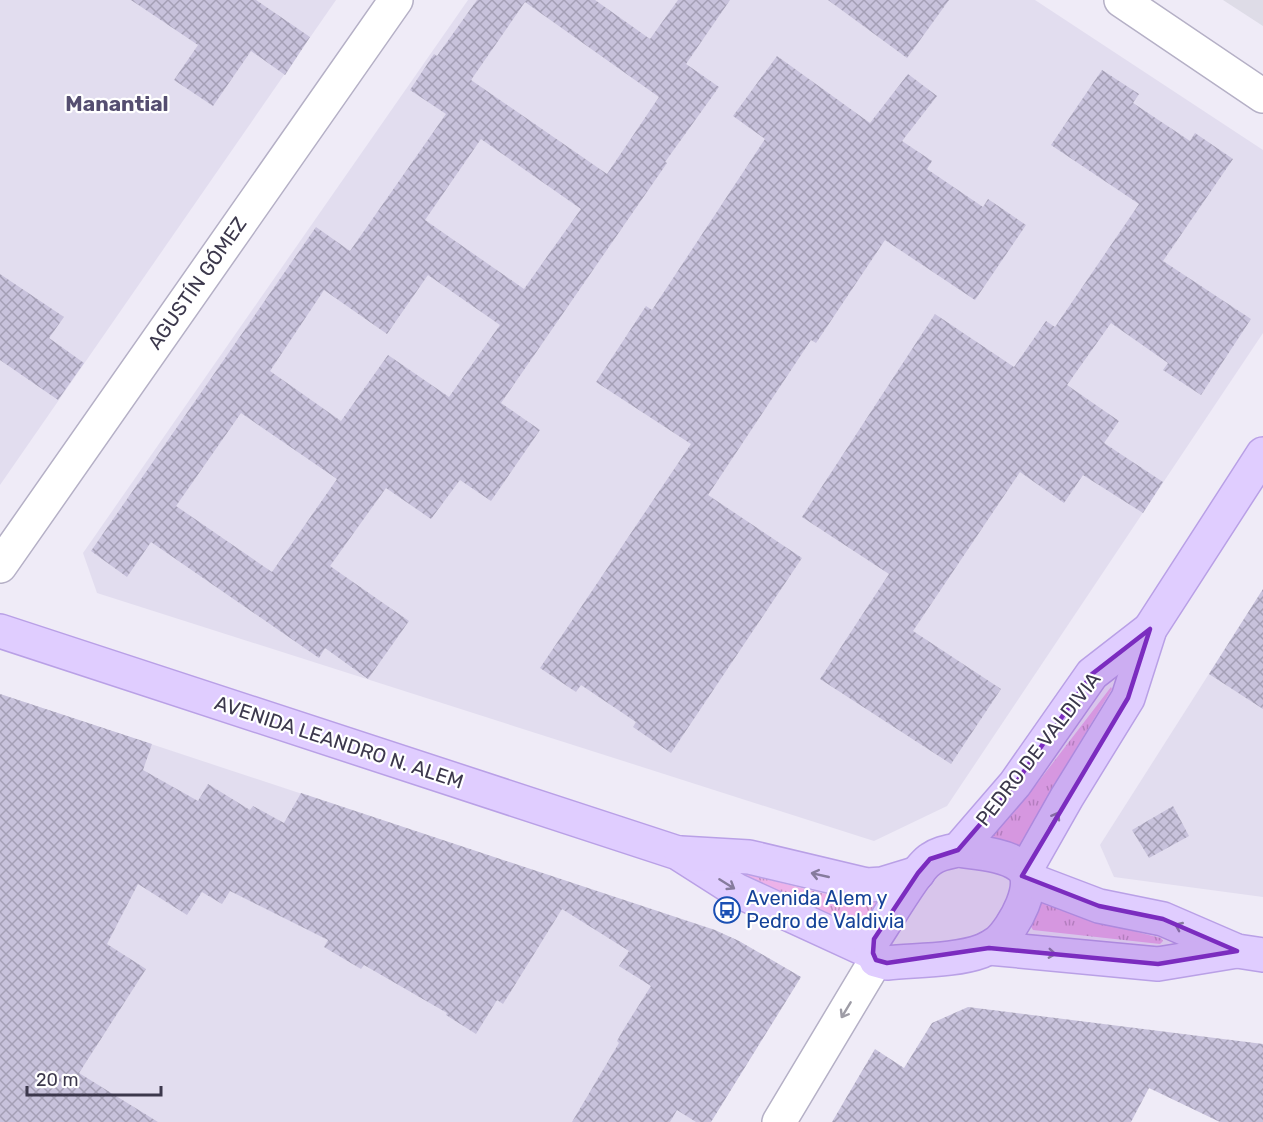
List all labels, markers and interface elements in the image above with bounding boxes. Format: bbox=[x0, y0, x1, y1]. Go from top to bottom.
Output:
district label: Manantial bbox=[65, 91, 169, 116]
street label: AGUSTÍN GÓMEZ bbox=[142, 212, 252, 354]
street label: PEDRO DE VALDIVIA bbox=[971, 667, 1105, 831]
street label: AVENIDA LEANDRO N. ALEM bbox=[212, 690, 466, 794]
one-way arrow bbox=[1048, 812, 1060, 829]
one-way arrow bbox=[811, 868, 830, 880]
one-way arrow bbox=[718, 879, 735, 891]
place label: Avenida Alem y Pedro de Valdivia bbox=[746, 886, 905, 933]
bus stop icon: Avenida Alem y Pedro de Valdivia bbox=[712, 895, 742, 925]
one-way arrow bbox=[1175, 922, 1193, 933]
one-way arrow bbox=[1036, 948, 1056, 959]
one-way arrow bbox=[840, 1001, 852, 1018]
scale bar bbox=[27, 1059, 160, 1097]
text: 20 m bbox=[36, 1069, 78, 1091]

